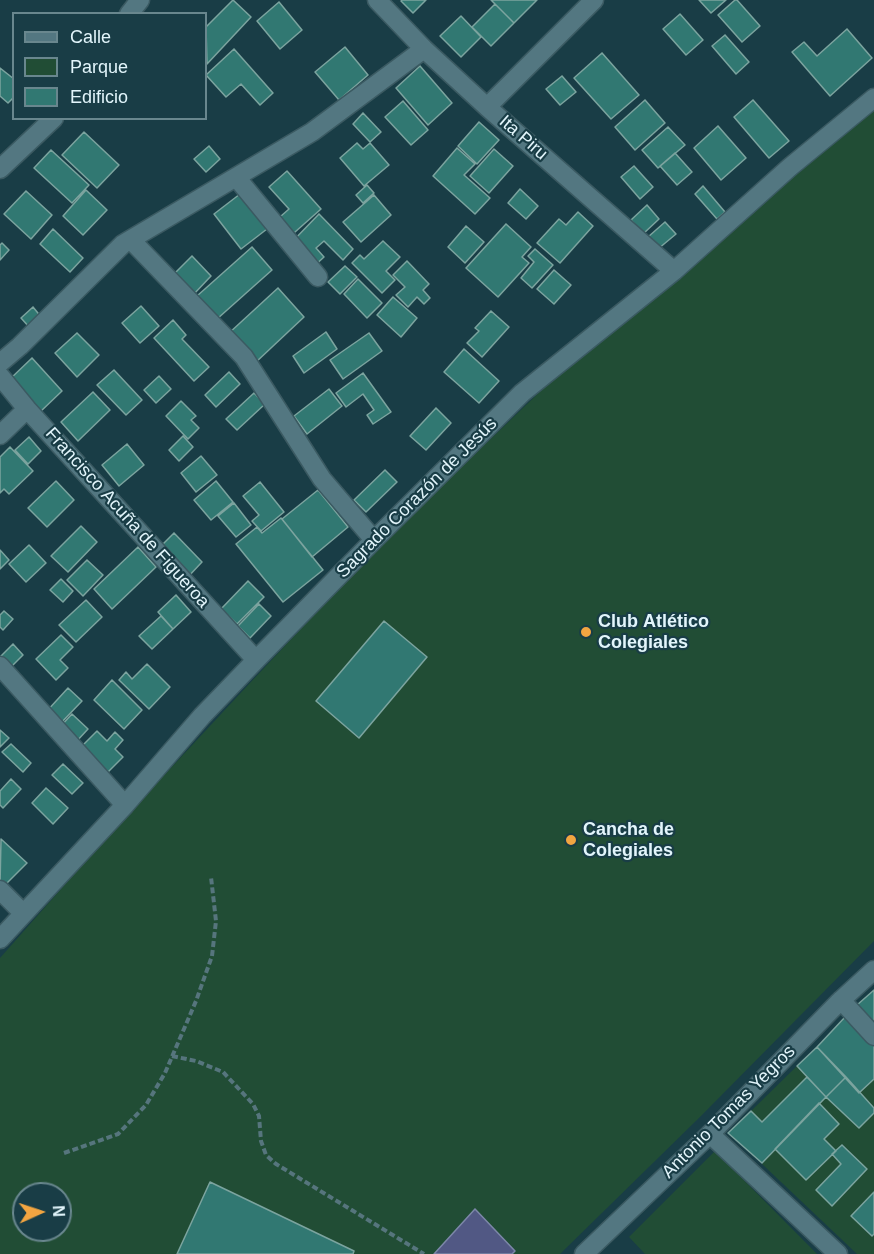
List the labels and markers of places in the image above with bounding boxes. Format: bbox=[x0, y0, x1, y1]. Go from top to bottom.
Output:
place label: Club Atlético Colegiales bbox=[598, 611, 709, 654]
marker: Club Atlético Colegiales bbox=[579, 625, 593, 639]
place label: Cancha de Colegiales bbox=[583, 819, 674, 862]
marker: Cancha de Colegiales bbox=[564, 833, 578, 847]

